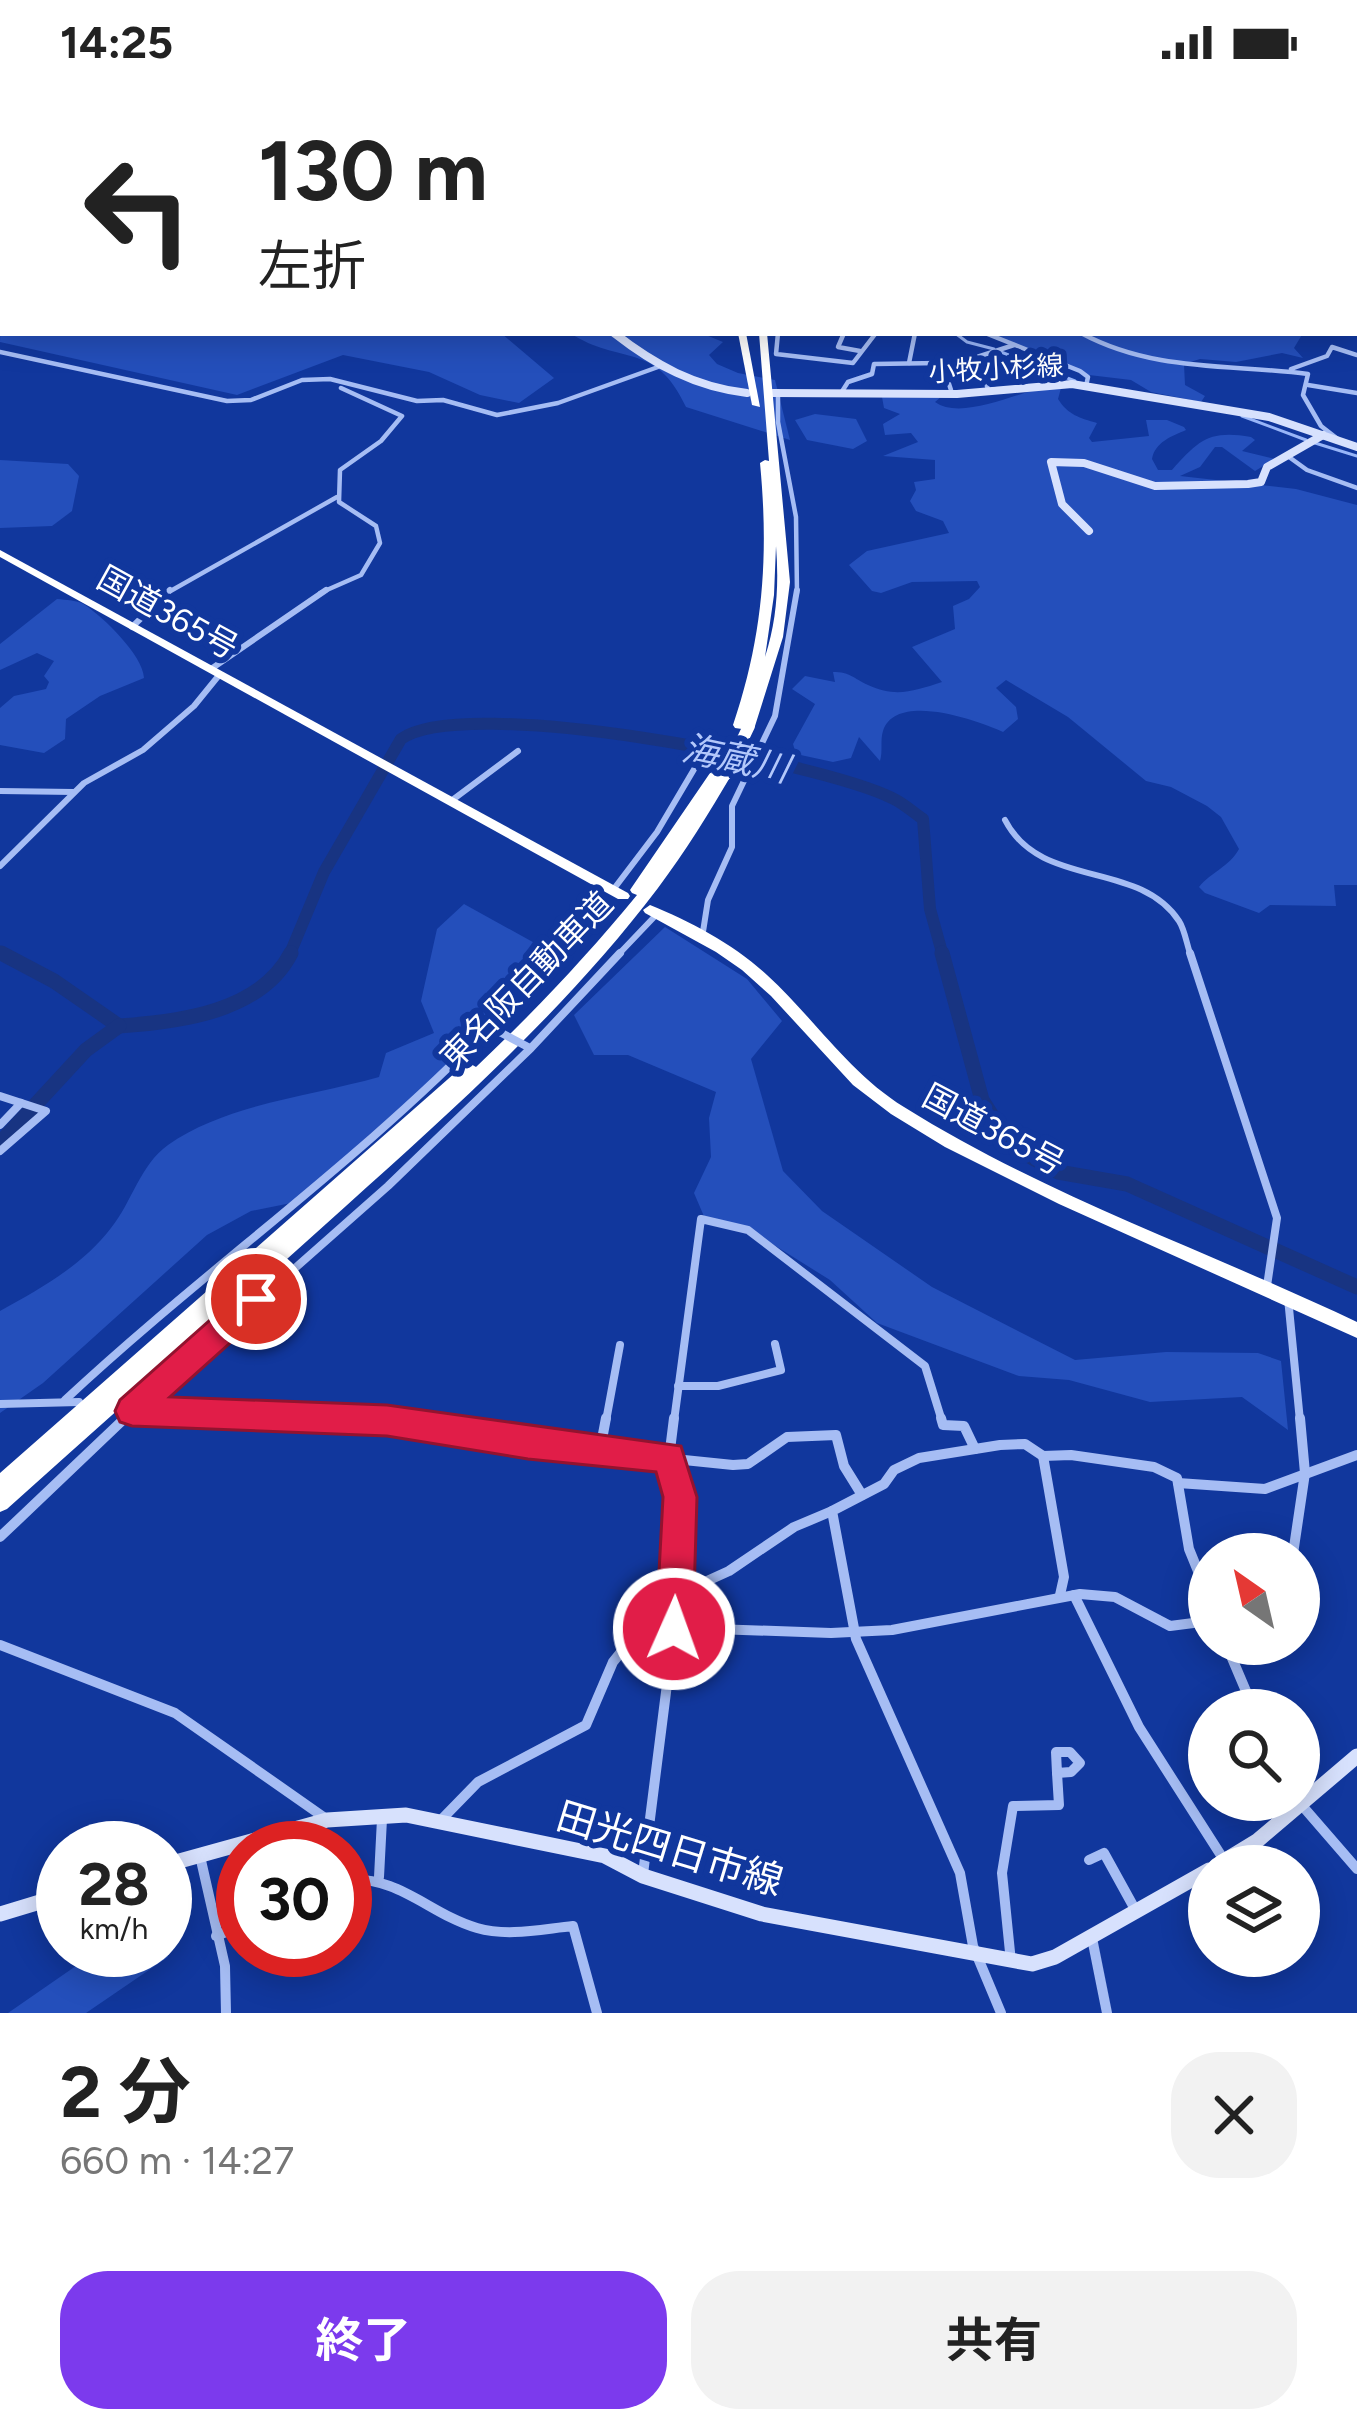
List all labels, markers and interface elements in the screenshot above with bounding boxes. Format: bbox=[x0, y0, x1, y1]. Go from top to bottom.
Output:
text: 14:25 bbox=[60, 15, 173, 69]
text: 130 m bbox=[258, 120, 488, 221]
icon: left bbox=[60, 132, 216, 288]
text: 左折 bbox=[258, 234, 366, 299]
street label: 小牧小杉線 bbox=[928, 348, 1064, 389]
street label: 国道365号 bbox=[91, 558, 245, 667]
water label: 海蔵川 bbox=[679, 726, 797, 792]
street label: 東名阪自動車道 bbox=[432, 884, 621, 1077]
street label: 国道365号 bbox=[916, 1076, 1071, 1183]
pin bbox=[205, 1248, 307, 1350]
icon: arrive bbox=[223, 1266, 289, 1332]
north arrow bbox=[1188, 1533, 1320, 1665]
map controls bbox=[1188, 1533, 1320, 1977]
position arrow bbox=[611, 1566, 737, 1692]
button: search bbox=[1188, 1689, 1320, 1821]
street label: 田光四日市線 bbox=[551, 1792, 789, 1905]
speed limit sign: 30 bbox=[216, 1821, 372, 1977]
button: layers bbox=[1188, 1845, 1320, 1977]
text: 28 bbox=[78, 1848, 150, 1920]
text: km/h bbox=[80, 1910, 148, 1947]
text: 2 分 bbox=[60, 2049, 191, 2135]
button: close bbox=[1171, 2052, 1297, 2178]
text: 660 m · 14:27 bbox=[60, 2137, 294, 2184]
button: 終了 bbox=[60, 2271, 667, 2409]
button: 共有 bbox=[691, 2271, 1297, 2409]

